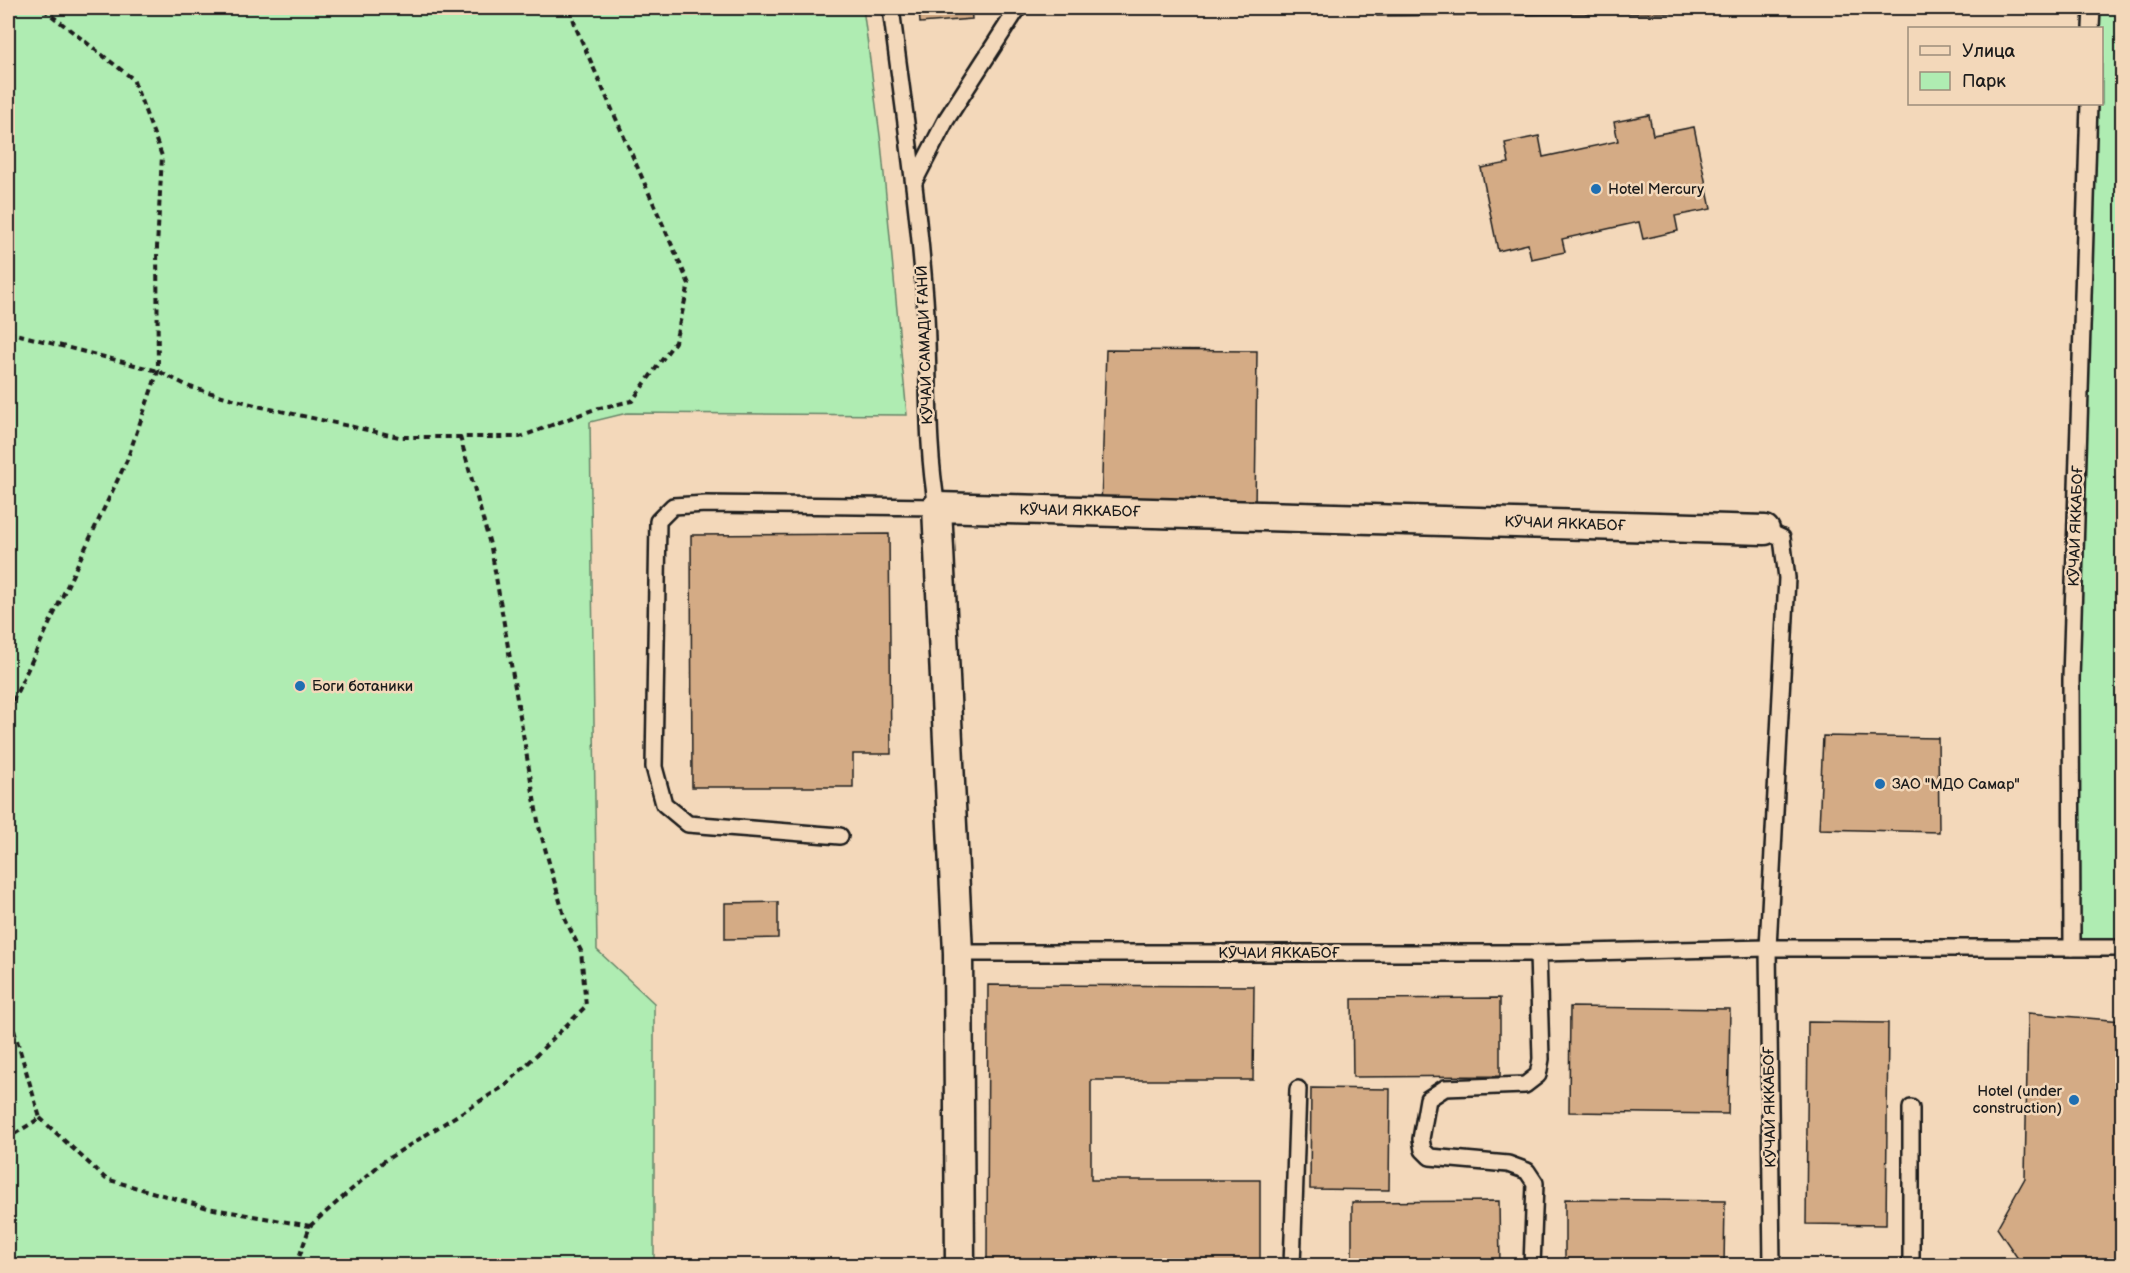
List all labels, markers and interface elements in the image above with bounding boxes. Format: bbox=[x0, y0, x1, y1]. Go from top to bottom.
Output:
legend bbox=[1908, 27, 2103, 105]
text: Улица bbox=[1962, 41, 2016, 62]
text: Парк bbox=[1962, 71, 2006, 92]
place label: Hotel Mercury bbox=[1608, 180, 1704, 199]
marker: Hotel Mercury bbox=[1589, 182, 1603, 196]
street label: КӮЧАИ САМАДИ ҒАНӢ bbox=[913, 265, 937, 425]
street label: КӮЧАИ ЯККАБОҒ bbox=[2064, 464, 2088, 587]
street label: КӮЧАИ ЯККАБОҒ bbox=[1019, 500, 1142, 522]
street label: КӮЧАИ ЯККАБОҒ bbox=[1504, 512, 1627, 536]
place label: Боги ботаники bbox=[312, 677, 413, 696]
marker: Боги ботаники bbox=[293, 679, 307, 693]
place label: ЗАО "МДО Самар" bbox=[1892, 775, 2020, 794]
marker: ЗАО "МДО Самар" bbox=[1873, 777, 1887, 791]
street label: КӮЧАИ ЯККАБОҒ bbox=[1218, 944, 1340, 963]
street label: КӮЧАИ ЯККАБОҒ bbox=[1759, 1045, 1781, 1168]
place label: Hotel (under construction) bbox=[1973, 1082, 2063, 1118]
marker: Hotel (under construction) bbox=[2067, 1093, 2081, 1107]

